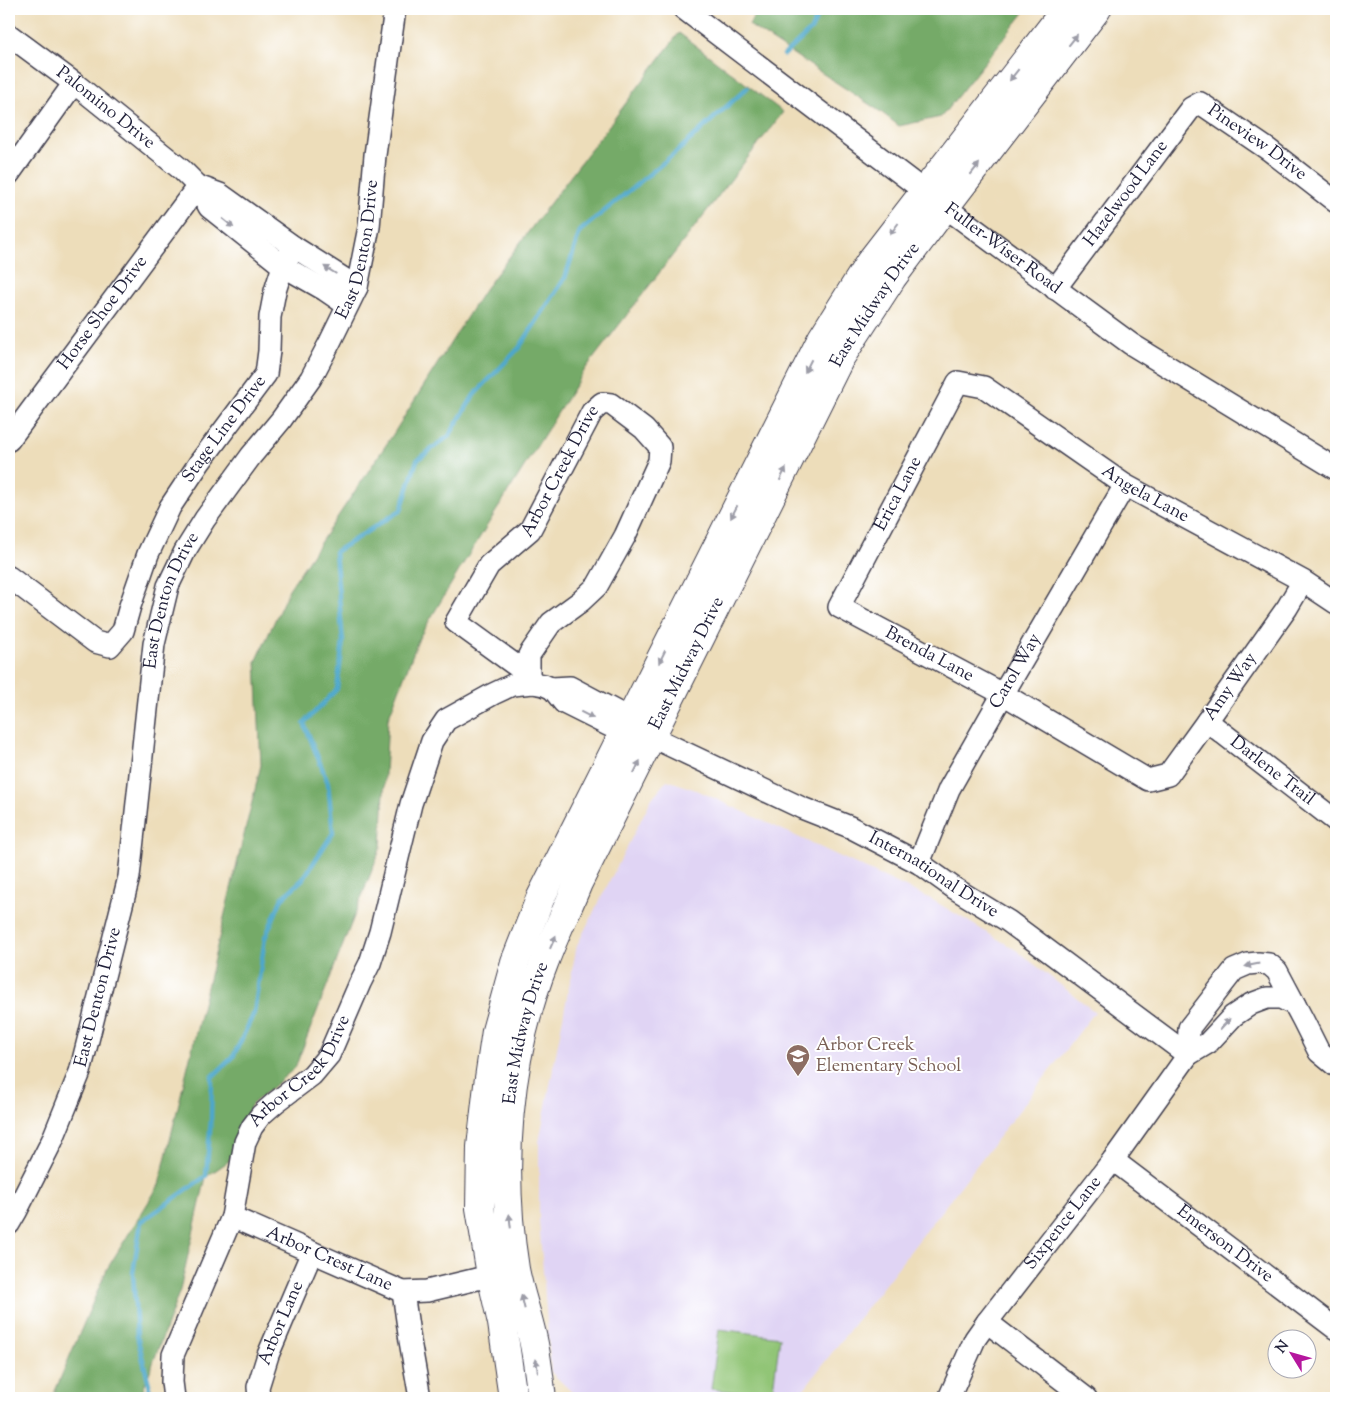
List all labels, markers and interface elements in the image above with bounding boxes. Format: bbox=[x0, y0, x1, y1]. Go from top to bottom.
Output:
one-way arrow bbox=[1068, 34, 1079, 47]
street label: Palomino Drive bbox=[50, 61, 160, 156]
one-way arrow bbox=[1009, 68, 1020, 81]
street label: Pineview Drive bbox=[1202, 98, 1312, 187]
street label: Hazelwood Lane bbox=[1078, 135, 1175, 253]
one-way arrow bbox=[969, 163, 980, 176]
street label: East Denton Drive bbox=[330, 179, 386, 324]
street label: Fuller-Wiser Road bbox=[939, 197, 1066, 301]
one-way arrow bbox=[222, 217, 235, 228]
one-way arrow bbox=[889, 223, 900, 236]
street label: East Midway Drive bbox=[824, 237, 927, 372]
street label: Horse Shoe Drive bbox=[52, 251, 155, 376]
one-way arrow bbox=[323, 265, 336, 274]
one-way arrow bbox=[803, 359, 812, 374]
street label: Stage Line Drive bbox=[176, 370, 273, 488]
street label: Arbor Creek Drive bbox=[515, 399, 605, 542]
street label: Erica Lane bbox=[868, 452, 929, 536]
street label: Angela Lane bbox=[1096, 459, 1193, 530]
one-way arrow bbox=[779, 466, 787, 481]
one-way arrow bbox=[730, 504, 739, 519]
street label: East Denton Drive bbox=[138, 527, 206, 670]
street label: East Midway Drive bbox=[643, 593, 732, 734]
street label: Brenda Lane bbox=[880, 621, 978, 689]
street label: Carol Way bbox=[984, 629, 1048, 714]
street label: Amy Way bbox=[1198, 648, 1264, 726]
one-way arrow bbox=[658, 650, 666, 664]
one-way arrow bbox=[580, 711, 594, 719]
street label: Darlene Trail bbox=[1224, 730, 1320, 813]
one-way arrow bbox=[633, 760, 641, 774]
street label: International Drive bbox=[864, 826, 1003, 925]
street label: East Denton Drive bbox=[69, 925, 129, 1070]
one-way arrow bbox=[549, 935, 557, 949]
street label: East Midway Drive bbox=[498, 958, 556, 1106]
one-way arrow bbox=[1243, 961, 1259, 969]
street label: Arbor Creek Drive bbox=[243, 1011, 358, 1133]
one-way arrow bbox=[1219, 1019, 1231, 1031]
place label: Arbor Creek Elementary School bbox=[816, 1033, 961, 1080]
school or university icon: Arbor Creek Elementary School bbox=[785, 1043, 811, 1077]
street label: Sixpence Lane bbox=[1019, 1171, 1108, 1276]
street label: Emerson Drive bbox=[1171, 1199, 1278, 1290]
one-way arrow bbox=[506, 1213, 514, 1229]
street label: Arbor Crest Lane bbox=[262, 1220, 396, 1299]
street label: Arbor Lane bbox=[253, 1277, 311, 1369]
one-way arrow bbox=[519, 1295, 527, 1310]
north arrow bbox=[1268, 1330, 1318, 1380]
text: N bbox=[1272, 1337, 1295, 1358]
one-way arrow bbox=[533, 1358, 541, 1374]

